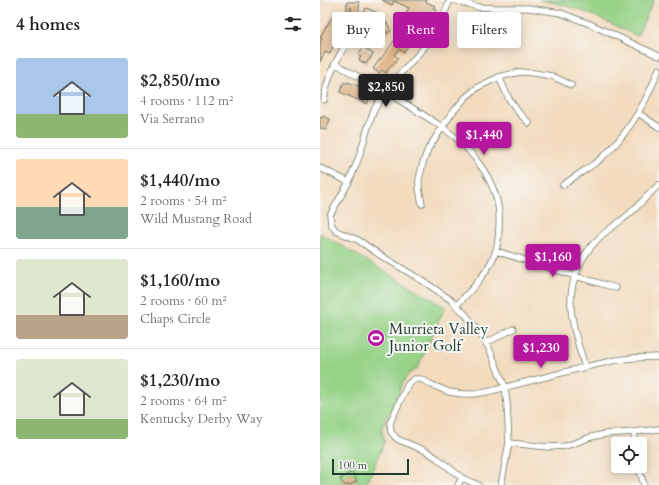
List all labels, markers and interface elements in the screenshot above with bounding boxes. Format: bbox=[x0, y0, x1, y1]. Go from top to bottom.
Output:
chip: Buy bbox=[332, 12, 385, 48]
chip: Rent bbox=[393, 12, 449, 48]
chip: Filters bbox=[457, 12, 521, 48]
text: 4 homes bbox=[16, 13, 80, 36]
icon: filters bbox=[282, 13, 304, 35]
text: $2,850/mo bbox=[140, 69, 220, 92]
icon: home bbox=[48, 74, 96, 122]
pin: $2,850 bbox=[353, 74, 419, 108]
text: $2,850 bbox=[367, 78, 405, 96]
text: 4 rooms · 112 m² bbox=[140, 92, 233, 110]
text: Via Serrano bbox=[140, 110, 204, 128]
pin: $1,440 bbox=[451, 122, 517, 156]
text: $1,440 bbox=[465, 126, 503, 144]
text: $1,440/mo bbox=[140, 169, 220, 192]
icon: home bbox=[48, 175, 96, 223]
text: 2 rooms · 54 m² bbox=[140, 192, 227, 210]
text: Wild Mustang Road bbox=[140, 210, 252, 228]
pin: $1,160 bbox=[520, 244, 586, 278]
text: $1,160 bbox=[534, 248, 572, 266]
text: $1,160/mo bbox=[140, 269, 220, 292]
icon: home bbox=[48, 275, 96, 323]
text: 2 rooms · 60 m² bbox=[140, 292, 227, 310]
text: Chaps Circle bbox=[140, 310, 211, 328]
place label: Murrieta Valley Junior Golf bbox=[387, 319, 489, 356]
sports icon: Murrieta Valley Junior Golf bbox=[366, 328, 386, 348]
pin: $1,230 bbox=[508, 335, 574, 369]
text: $1,230 bbox=[522, 339, 560, 357]
text: $1,230/mo bbox=[140, 369, 220, 392]
icon: home bbox=[48, 375, 96, 423]
text: 2 rooms · 64 m² bbox=[140, 392, 227, 410]
text: Kentucky Derby Way bbox=[140, 410, 263, 428]
map controls bbox=[611, 437, 647, 473]
button: locate bbox=[611, 437, 647, 473]
scale bar bbox=[332, 457, 409, 476]
text: 100 m bbox=[338, 458, 367, 473]

